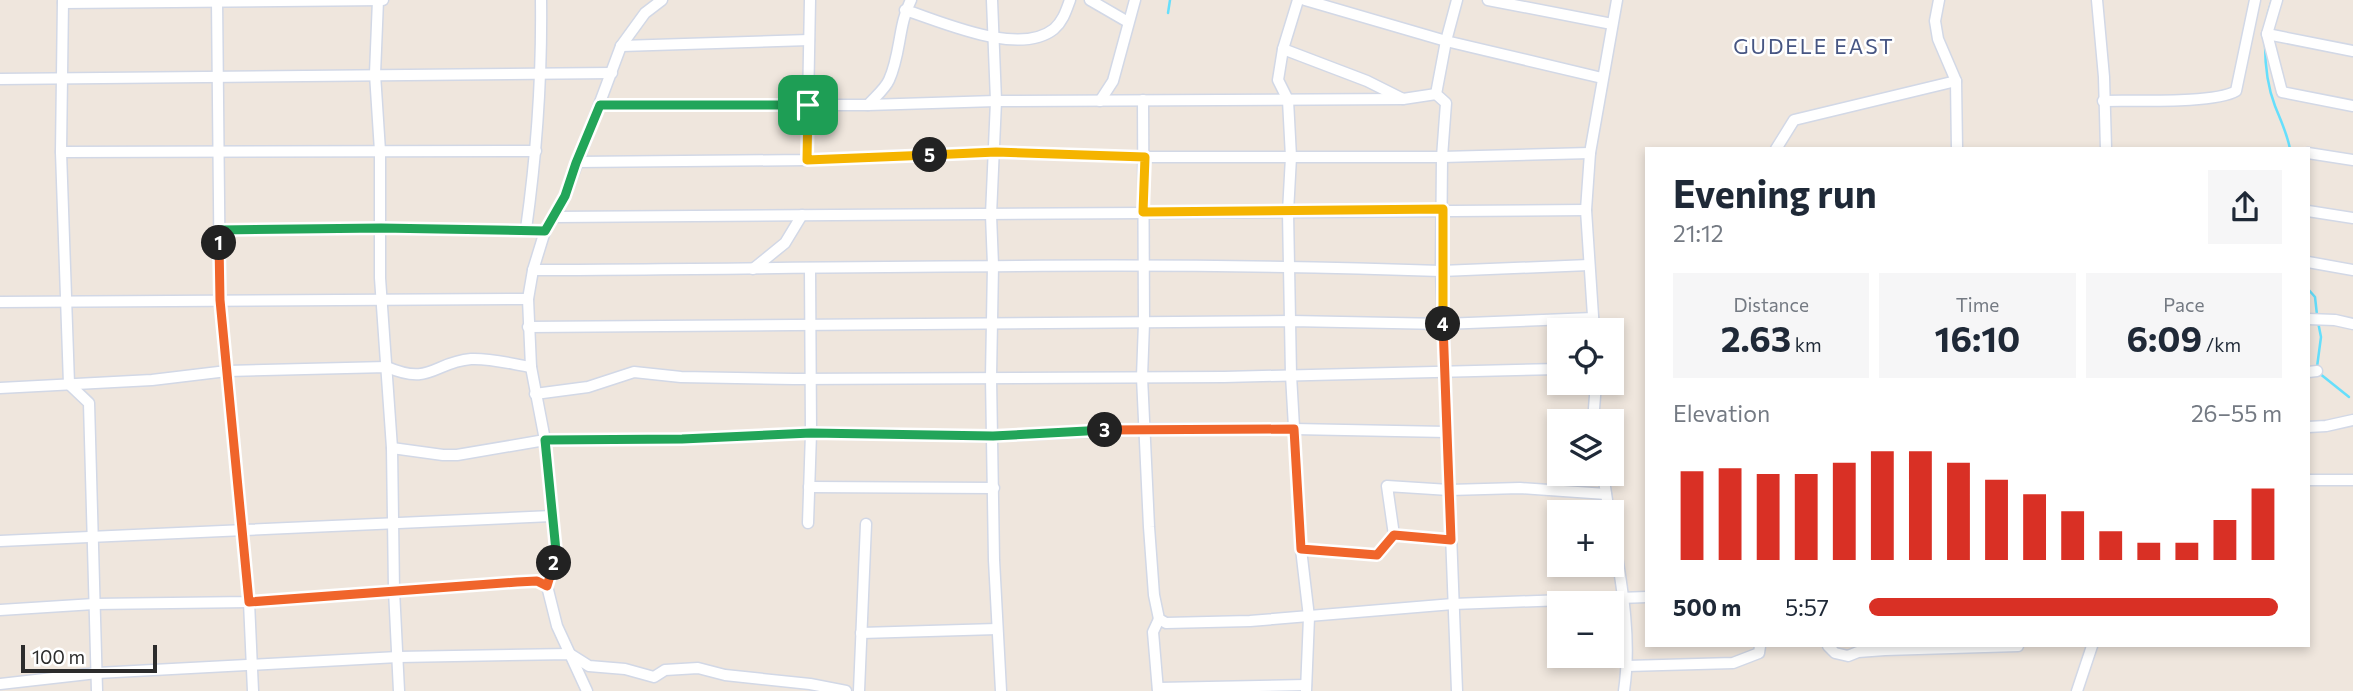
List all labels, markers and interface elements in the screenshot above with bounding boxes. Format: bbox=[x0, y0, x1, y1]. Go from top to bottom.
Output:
district label: GUDELE EAST bbox=[1733, 33, 1895, 58]
pin bbox=[778, 75, 838, 135]
icon: arrive bbox=[789, 86, 827, 124]
pin: 5 bbox=[912, 138, 948, 172]
text: 5 bbox=[924, 143, 935, 166]
text: Evening run bbox=[1673, 169, 1877, 216]
button: share bbox=[2208, 170, 2282, 244]
text: 21:12 bbox=[1673, 219, 1724, 247]
pin: 1 bbox=[202, 226, 236, 260]
text: 1 bbox=[214, 231, 223, 254]
text: Distance bbox=[1733, 293, 1809, 316]
text: Time bbox=[1956, 293, 1999, 316]
text: Pace bbox=[2163, 293, 2204, 316]
pin: 4 bbox=[1426, 306, 1460, 342]
text: 4 bbox=[1437, 312, 1448, 335]
text: 2.63 bbox=[1721, 316, 1791, 359]
text: 16:10 bbox=[1935, 316, 2020, 359]
text: 6:09 bbox=[2126, 316, 2202, 359]
map controls bbox=[1547, 318, 1624, 668]
button: locate bbox=[1547, 318, 1624, 395]
text: km bbox=[1791, 333, 1822, 356]
text: /km bbox=[2202, 333, 2241, 356]
text: Elevation bbox=[1673, 399, 1770, 427]
text: 26–55 m bbox=[2191, 399, 2282, 427]
button: layers bbox=[1547, 409, 1624, 486]
pin: 3 bbox=[1088, 412, 1122, 448]
text: 3 bbox=[1099, 418, 1110, 441]
button: + bbox=[1547, 500, 1624, 577]
pin: 2 bbox=[536, 546, 572, 580]
text: 2 bbox=[548, 551, 559, 574]
button: − bbox=[1547, 591, 1624, 668]
text: 500 m bbox=[1673, 593, 1741, 621]
text: 5:57 bbox=[1785, 593, 1829, 621]
scale bar bbox=[21, 642, 158, 674]
text: 100 m bbox=[32, 645, 85, 668]

